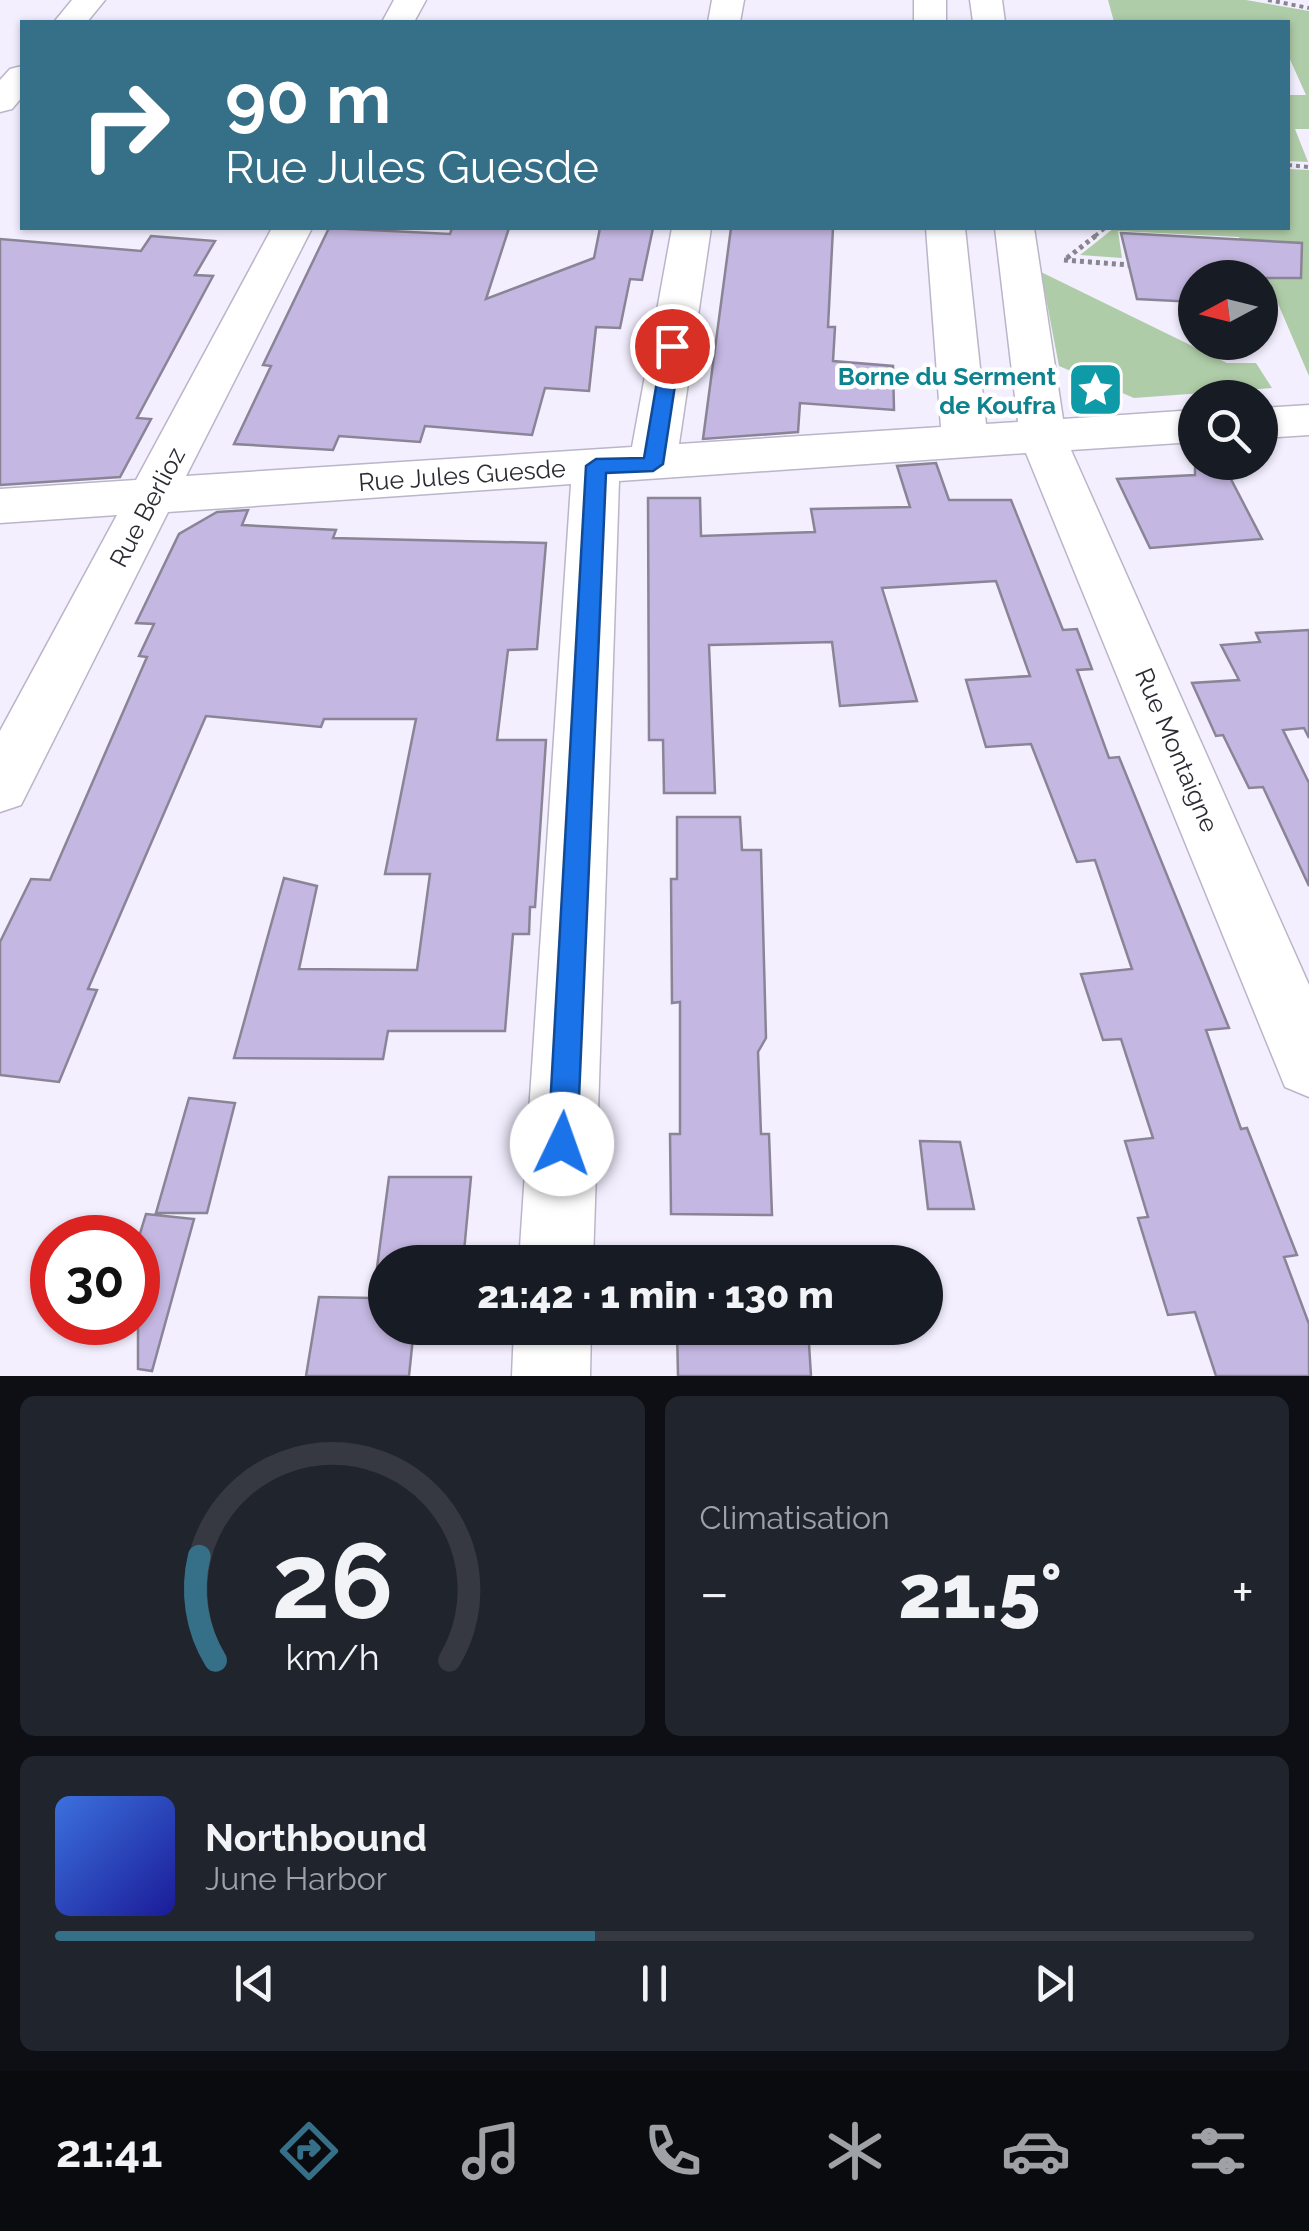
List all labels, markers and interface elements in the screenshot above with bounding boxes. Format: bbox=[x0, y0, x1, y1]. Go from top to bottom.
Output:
text: 90 m bbox=[225, 57, 391, 139]
icon: right bbox=[60, 60, 190, 190]
text: Rue Jules Guesde bbox=[225, 141, 599, 194]
north arrow bbox=[1178, 260, 1278, 360]
map controls bbox=[1178, 260, 1278, 480]
pin bbox=[630, 304, 715, 389]
icon: arrive bbox=[645, 319, 700, 374]
place icon: Borne du Serment de Koufra bbox=[1065, 360, 1125, 420]
place label: Borne du Serment de Koufra bbox=[838, 361, 1056, 420]
button: search bbox=[1178, 380, 1278, 480]
street label: Rue Berlioz bbox=[103, 442, 191, 572]
street label: Rue Jules Guesde bbox=[357, 453, 567, 497]
street label: Rue Montaigne bbox=[1129, 663, 1225, 837]
position arrow bbox=[510, 1092, 614, 1196]
speed limit sign: 30 bbox=[30, 1215, 160, 1345]
text: 21:42 · 1 min · 130 m bbox=[477, 1272, 834, 1317]
text: Climatisation bbox=[700, 1499, 890, 1536]
text: 26 bbox=[271, 1520, 393, 1642]
text: 21.5° bbox=[898, 1547, 1062, 1636]
text: − bbox=[700, 1560, 729, 1625]
text: + bbox=[1231, 1560, 1254, 1625]
text: km/h bbox=[285, 1636, 379, 1678]
text: Northbound bbox=[205, 1815, 427, 1860]
text: June Harbor bbox=[205, 1860, 387, 1897]
icon: previous bbox=[227, 1956, 282, 2011]
icon: pause bbox=[627, 1956, 682, 2011]
icon: next bbox=[1027, 1956, 1082, 2011]
icon: directions bbox=[274, 2116, 344, 2186]
icon: music bbox=[456, 2116, 526, 2186]
icon: phone bbox=[638, 2116, 708, 2186]
icon: climate bbox=[820, 2116, 890, 2186]
icon: car bbox=[1001, 2116, 1071, 2186]
icon: filters bbox=[1183, 2116, 1253, 2186]
text: 21:41 bbox=[56, 2125, 163, 2178]

